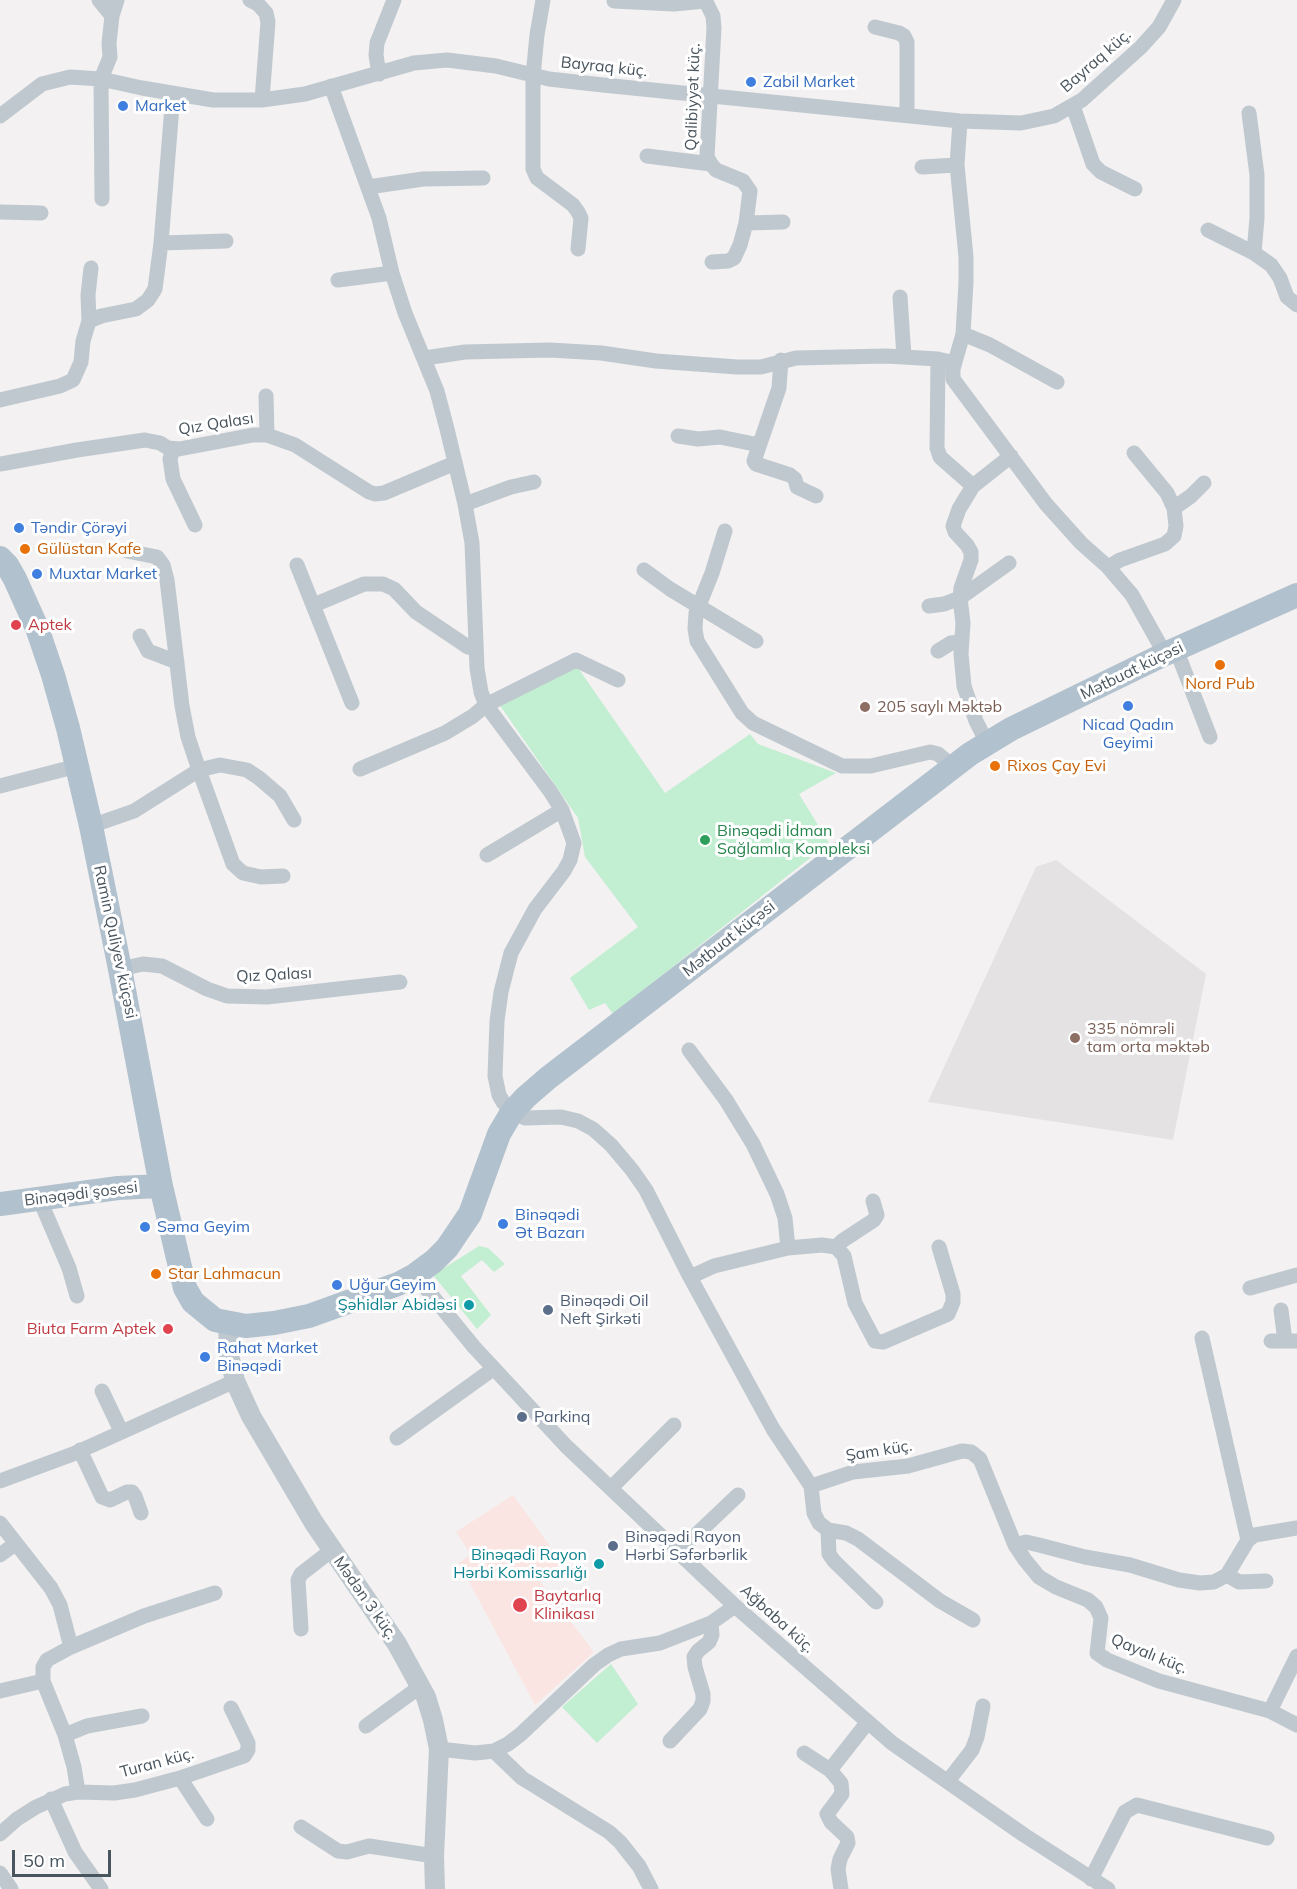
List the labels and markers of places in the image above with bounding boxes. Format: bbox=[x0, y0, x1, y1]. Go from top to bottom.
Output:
place label: Zabil Market bbox=[763, 72, 855, 92]
marker: Zabil Market bbox=[744, 75, 758, 89]
place label: Market bbox=[135, 96, 186, 116]
marker: Market bbox=[116, 99, 130, 113]
place label: Təndir Çörəyi bbox=[31, 518, 127, 538]
marker: Təndir Çörəyi bbox=[12, 521, 26, 535]
place label: Gülüstan Kafe bbox=[37, 539, 141, 559]
marker: Gülüstan Kafe bbox=[18, 542, 32, 556]
place label: Muxtar Market bbox=[49, 564, 157, 584]
marker: Muxtar Market bbox=[30, 567, 44, 581]
place label: Aptek bbox=[28, 615, 72, 635]
marker: Aptek bbox=[9, 618, 23, 632]
marker: Nord Pub bbox=[1213, 658, 1227, 672]
place label: Nord Pub bbox=[1185, 674, 1255, 694]
place label: 205 saylı Məktəb bbox=[877, 697, 1002, 717]
marker: Nicad Qadın Geyimi bbox=[1121, 699, 1135, 713]
marker: 205 saylı Məktəb bbox=[858, 700, 872, 714]
place label: Nicad Qadın Geyimi bbox=[1082, 715, 1174, 753]
place label: Rixos Çay Evi bbox=[1007, 756, 1106, 776]
marker: Rixos Çay Evi bbox=[988, 759, 1002, 773]
place label: Binəqədi İdman Sağlamlıq Kompleksi bbox=[717, 821, 870, 859]
marker: Binəqədi İdman Sağlamlıq Kompleksi bbox=[698, 833, 712, 847]
place label: 335 nömrəli tam orta məktəb bbox=[1087, 1019, 1210, 1057]
marker: 335 nömrəli tam orta məktəb bbox=[1068, 1031, 1082, 1045]
place label: Binəqədi Ət Bazarı bbox=[515, 1205, 585, 1243]
place label: Səma Geyim bbox=[157, 1217, 250, 1237]
marker: Binəqədi Ət Bazarı bbox=[496, 1217, 510, 1231]
marker: Səma Geyim bbox=[138, 1220, 152, 1234]
place label: Star Lahmacun bbox=[168, 1264, 281, 1284]
marker: Star Lahmacun bbox=[149, 1267, 163, 1281]
place label: Uğur Geyim bbox=[349, 1275, 436, 1295]
marker: Uğur Geyim bbox=[330, 1278, 344, 1292]
place label: Binəqədi Oil Neft Şirkəti bbox=[560, 1291, 649, 1329]
place label: Şəhidlər Abidəsi bbox=[338, 1295, 457, 1315]
marker: Şəhidlər Abidəsi bbox=[462, 1298, 476, 1312]
marker: Binəqədi Oil Neft Şirkəti bbox=[541, 1303, 555, 1317]
place label: Biuta Farm Aptek bbox=[27, 1319, 156, 1339]
marker: Biuta Farm Aptek bbox=[161, 1322, 175, 1336]
place label: Rahat Market Binəqədi bbox=[217, 1338, 318, 1376]
marker: Rahat Market Binəqədi bbox=[198, 1350, 212, 1364]
place label: Parkinq bbox=[534, 1407, 590, 1427]
marker: Parkinq bbox=[515, 1410, 529, 1424]
place label: Binəqədi Rayon Hərbi Səfərbərlik bbox=[625, 1527, 748, 1565]
marker: Binəqədi Rayon Hərbi Səfərbərlik bbox=[606, 1539, 620, 1553]
place label: Binəqədi Rayon Hərbi Komissarlığı bbox=[453, 1545, 587, 1583]
marker: Binəqədi Rayon Hərbi Komissarlığı bbox=[592, 1557, 606, 1571]
place label: Baytarlıq Klinikası bbox=[534, 1586, 601, 1624]
marker: Baytarlıq Klinikası bbox=[511, 1596, 529, 1614]

